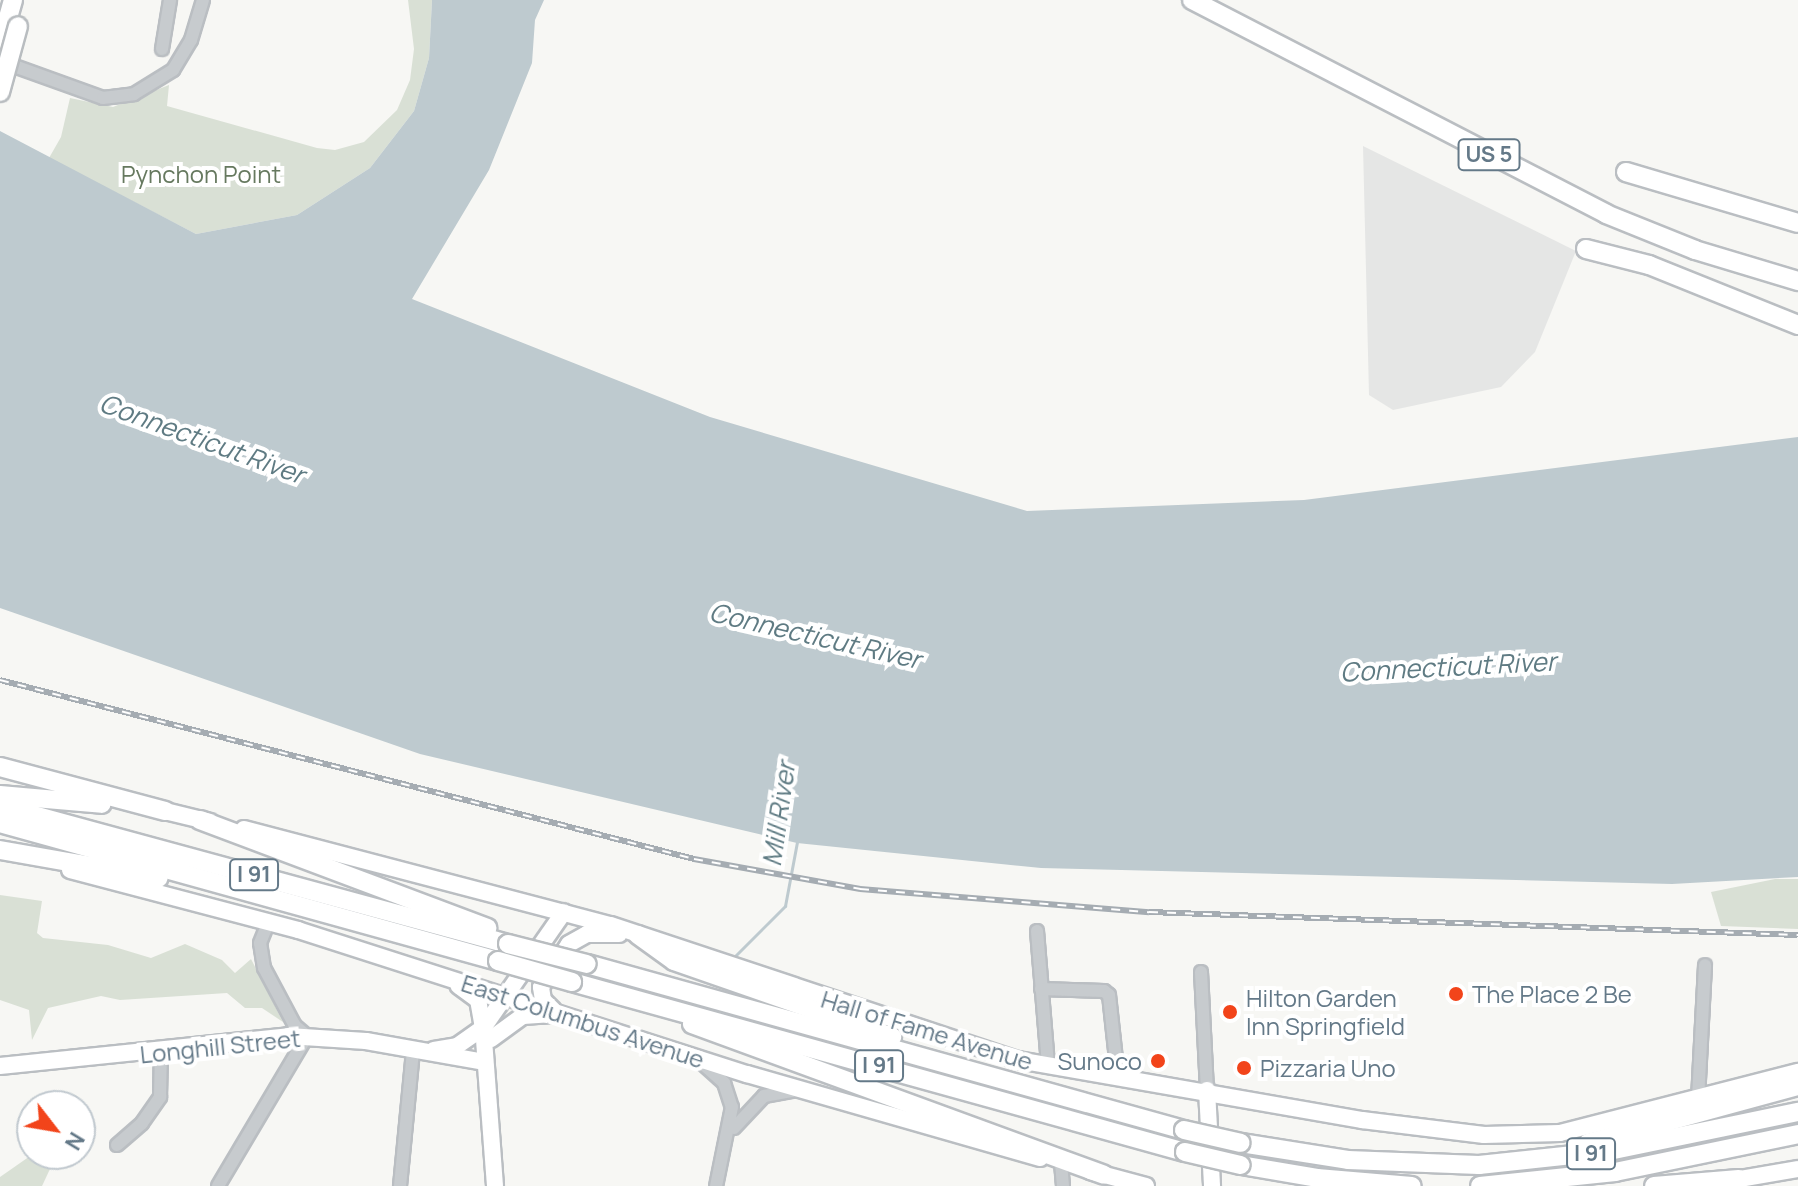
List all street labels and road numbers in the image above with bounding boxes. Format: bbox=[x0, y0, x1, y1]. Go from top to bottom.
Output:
road number: US 5 bbox=[1457, 137, 1521, 173]
road number: I 91 bbox=[228, 857, 280, 893]
street label: East Columbus Avenue bbox=[458, 968, 708, 1074]
street label: Hall of Fame Avenue bbox=[818, 984, 1036, 1076]
street label: Longhill Street bbox=[138, 1023, 302, 1069]
road number: I 91 bbox=[853, 1048, 905, 1084]
road number: I 91 bbox=[1565, 1136, 1617, 1172]

